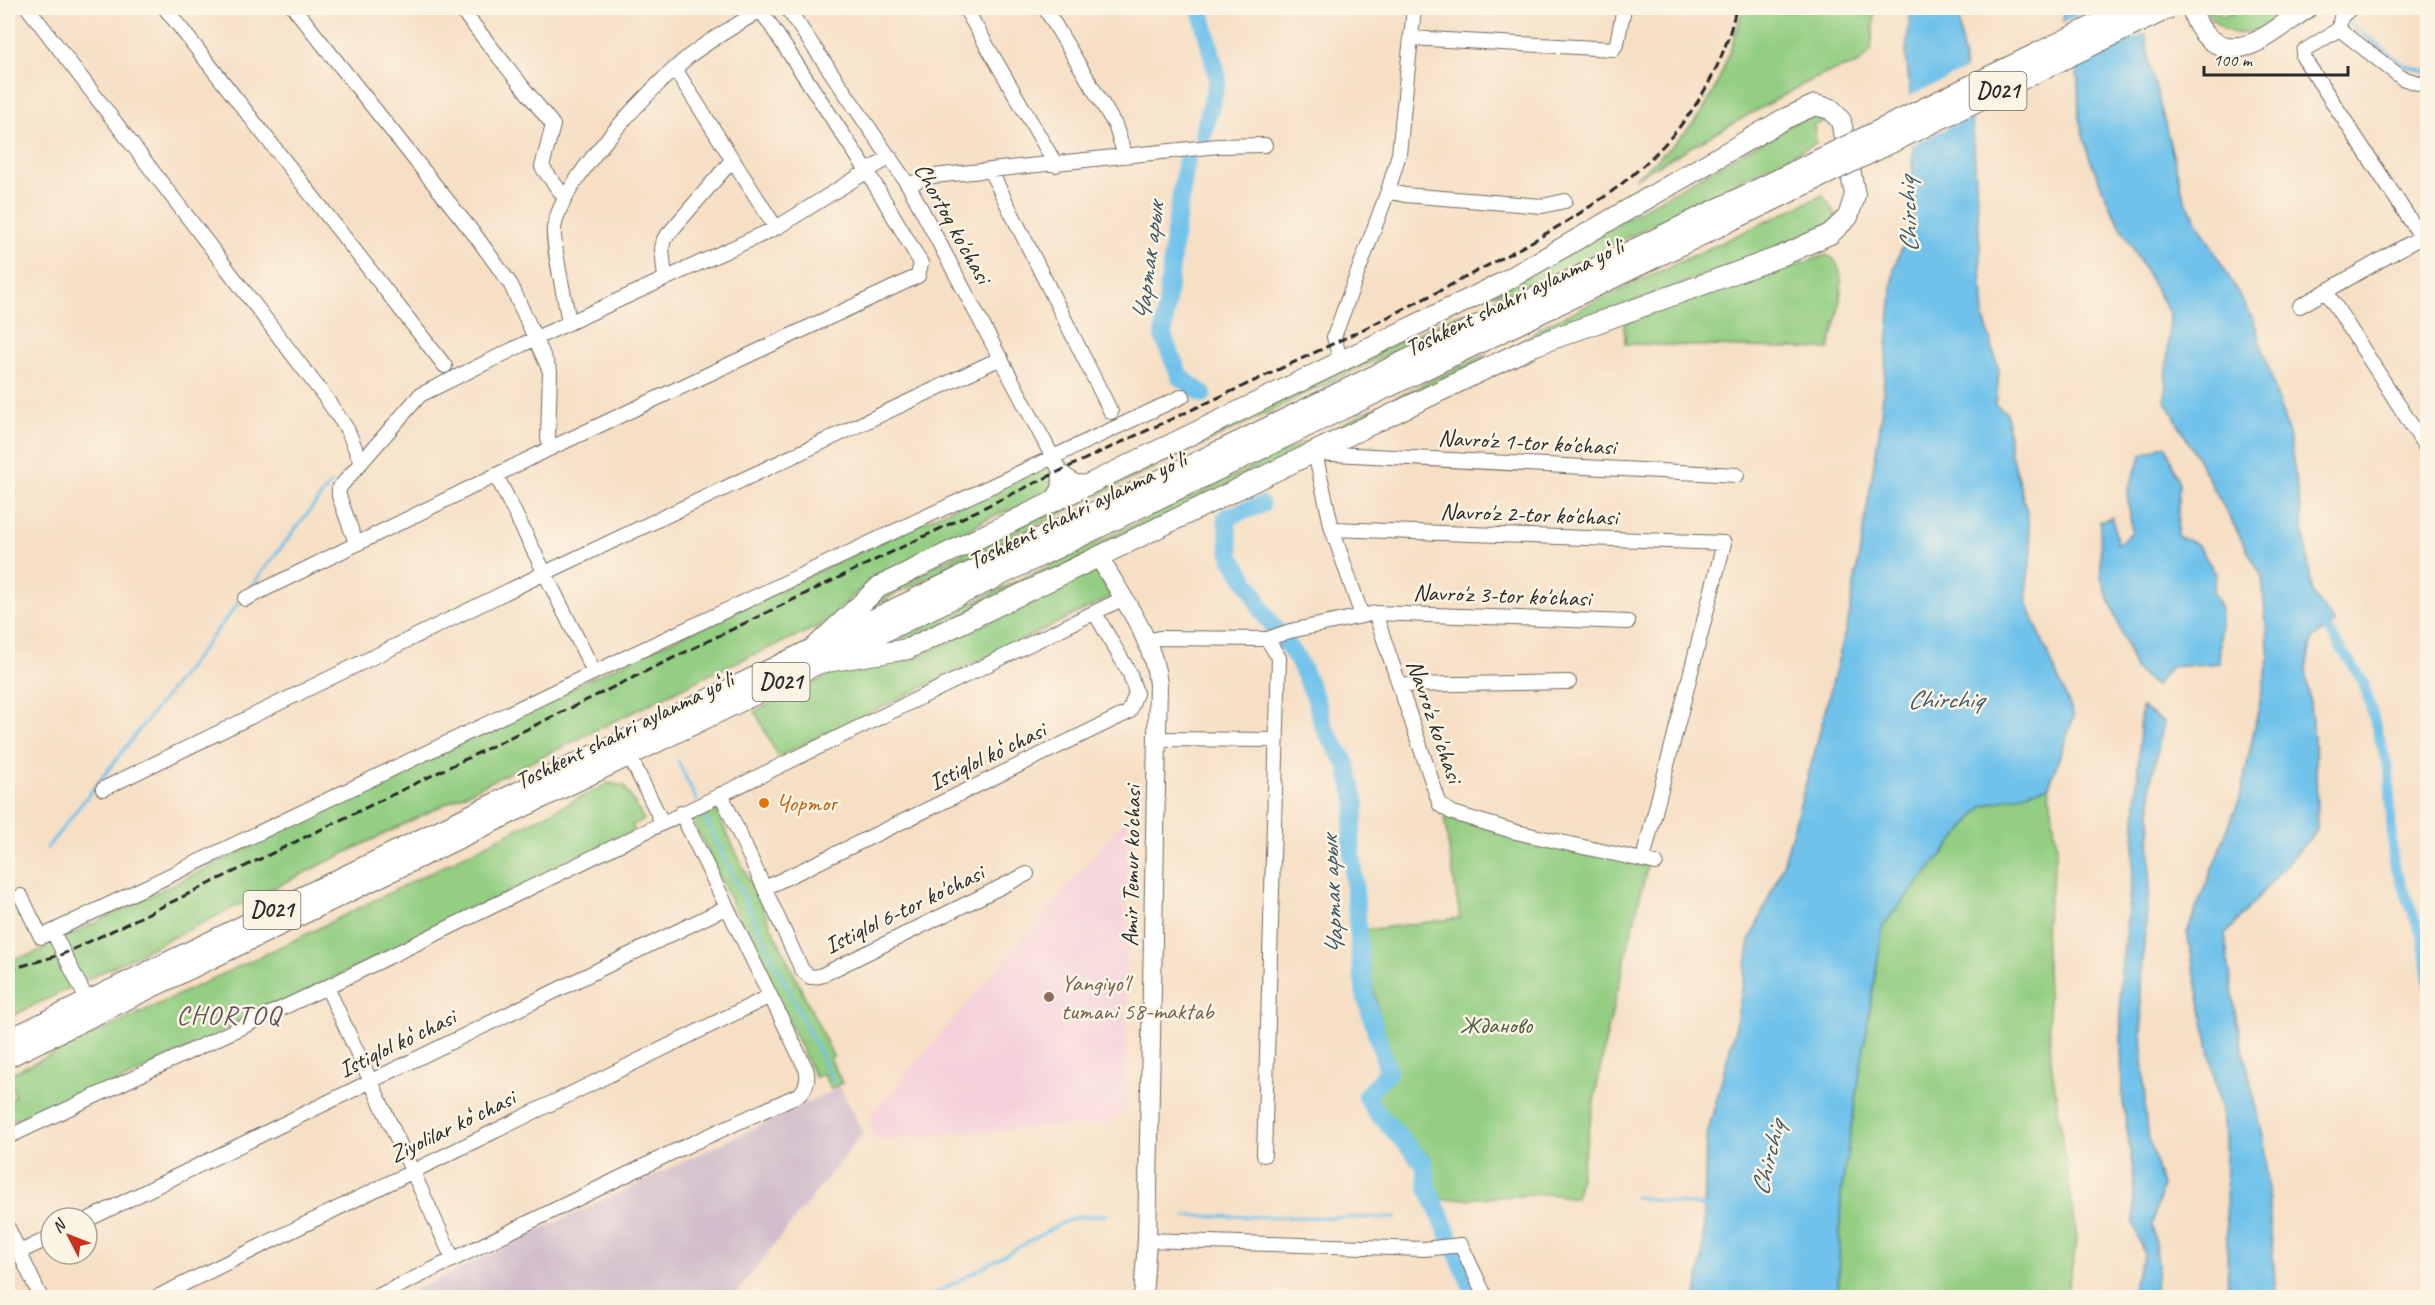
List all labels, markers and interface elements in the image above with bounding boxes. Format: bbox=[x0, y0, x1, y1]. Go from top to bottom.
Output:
scale bar bbox=[2204, 39, 2348, 77]
text: 100 m bbox=[2213, 49, 2254, 71]
road number: D021 bbox=[1970, 72, 2026, 110]
street label: Chortoq ko'chasi bbox=[908, 157, 1000, 291]
water label: Chirchiq bbox=[1890, 172, 1926, 253]
water label: Чартак арык bbox=[1124, 196, 1172, 323]
street label: Toshkent shahri aylanma yoʻli bbox=[1400, 230, 1630, 363]
street label: Navro'z 1-tor ko'chasi bbox=[1437, 422, 1619, 462]
street label: Toshkent shahri aylanma yoʻli bbox=[963, 443, 1193, 576]
street label: Navro'z 2-tor ko'chasi bbox=[1440, 496, 1621, 532]
street label: Navro'z 3-tor ko'chasi bbox=[1413, 577, 1594, 613]
street label: Navro'z ko'chasi bbox=[1400, 655, 1471, 789]
street label: Toshkent shahri aylanma yoʻli bbox=[510, 663, 740, 796]
road number: D021 bbox=[752, 663, 810, 701]
water label: Chirchiq bbox=[1908, 683, 1988, 716]
street label: Istiqlol koʻchasi bbox=[924, 714, 1053, 797]
street label: Amir Temur ko'chasi bbox=[1115, 783, 1147, 947]
place label: Чортог bbox=[776, 788, 839, 818]
marker: Чортог bbox=[757, 796, 771, 810]
water label: Чартак арык bbox=[1312, 831, 1352, 957]
street label: Istiqlol 6-tor ko'chasi bbox=[819, 856, 991, 961]
road number: D021 bbox=[244, 891, 300, 929]
place label: Yangiyo'l tumani 58-maktab bbox=[1061, 968, 1215, 1026]
marker: Yangiyo'l tumani 58-maktab bbox=[1042, 990, 1056, 1004]
district label: CHORTOQ bbox=[176, 998, 283, 1032]
street label: Istiqlol koʻchasi bbox=[334, 1001, 463, 1084]
park label: Жданово bbox=[1460, 1010, 1534, 1040]
street label: Ziyolilar koʻchasi bbox=[384, 1082, 522, 1169]
water label: Chirchiq bbox=[1743, 1113, 1794, 1198]
north arrow bbox=[39, 1206, 99, 1266]
text: N bbox=[48, 1214, 71, 1237]

